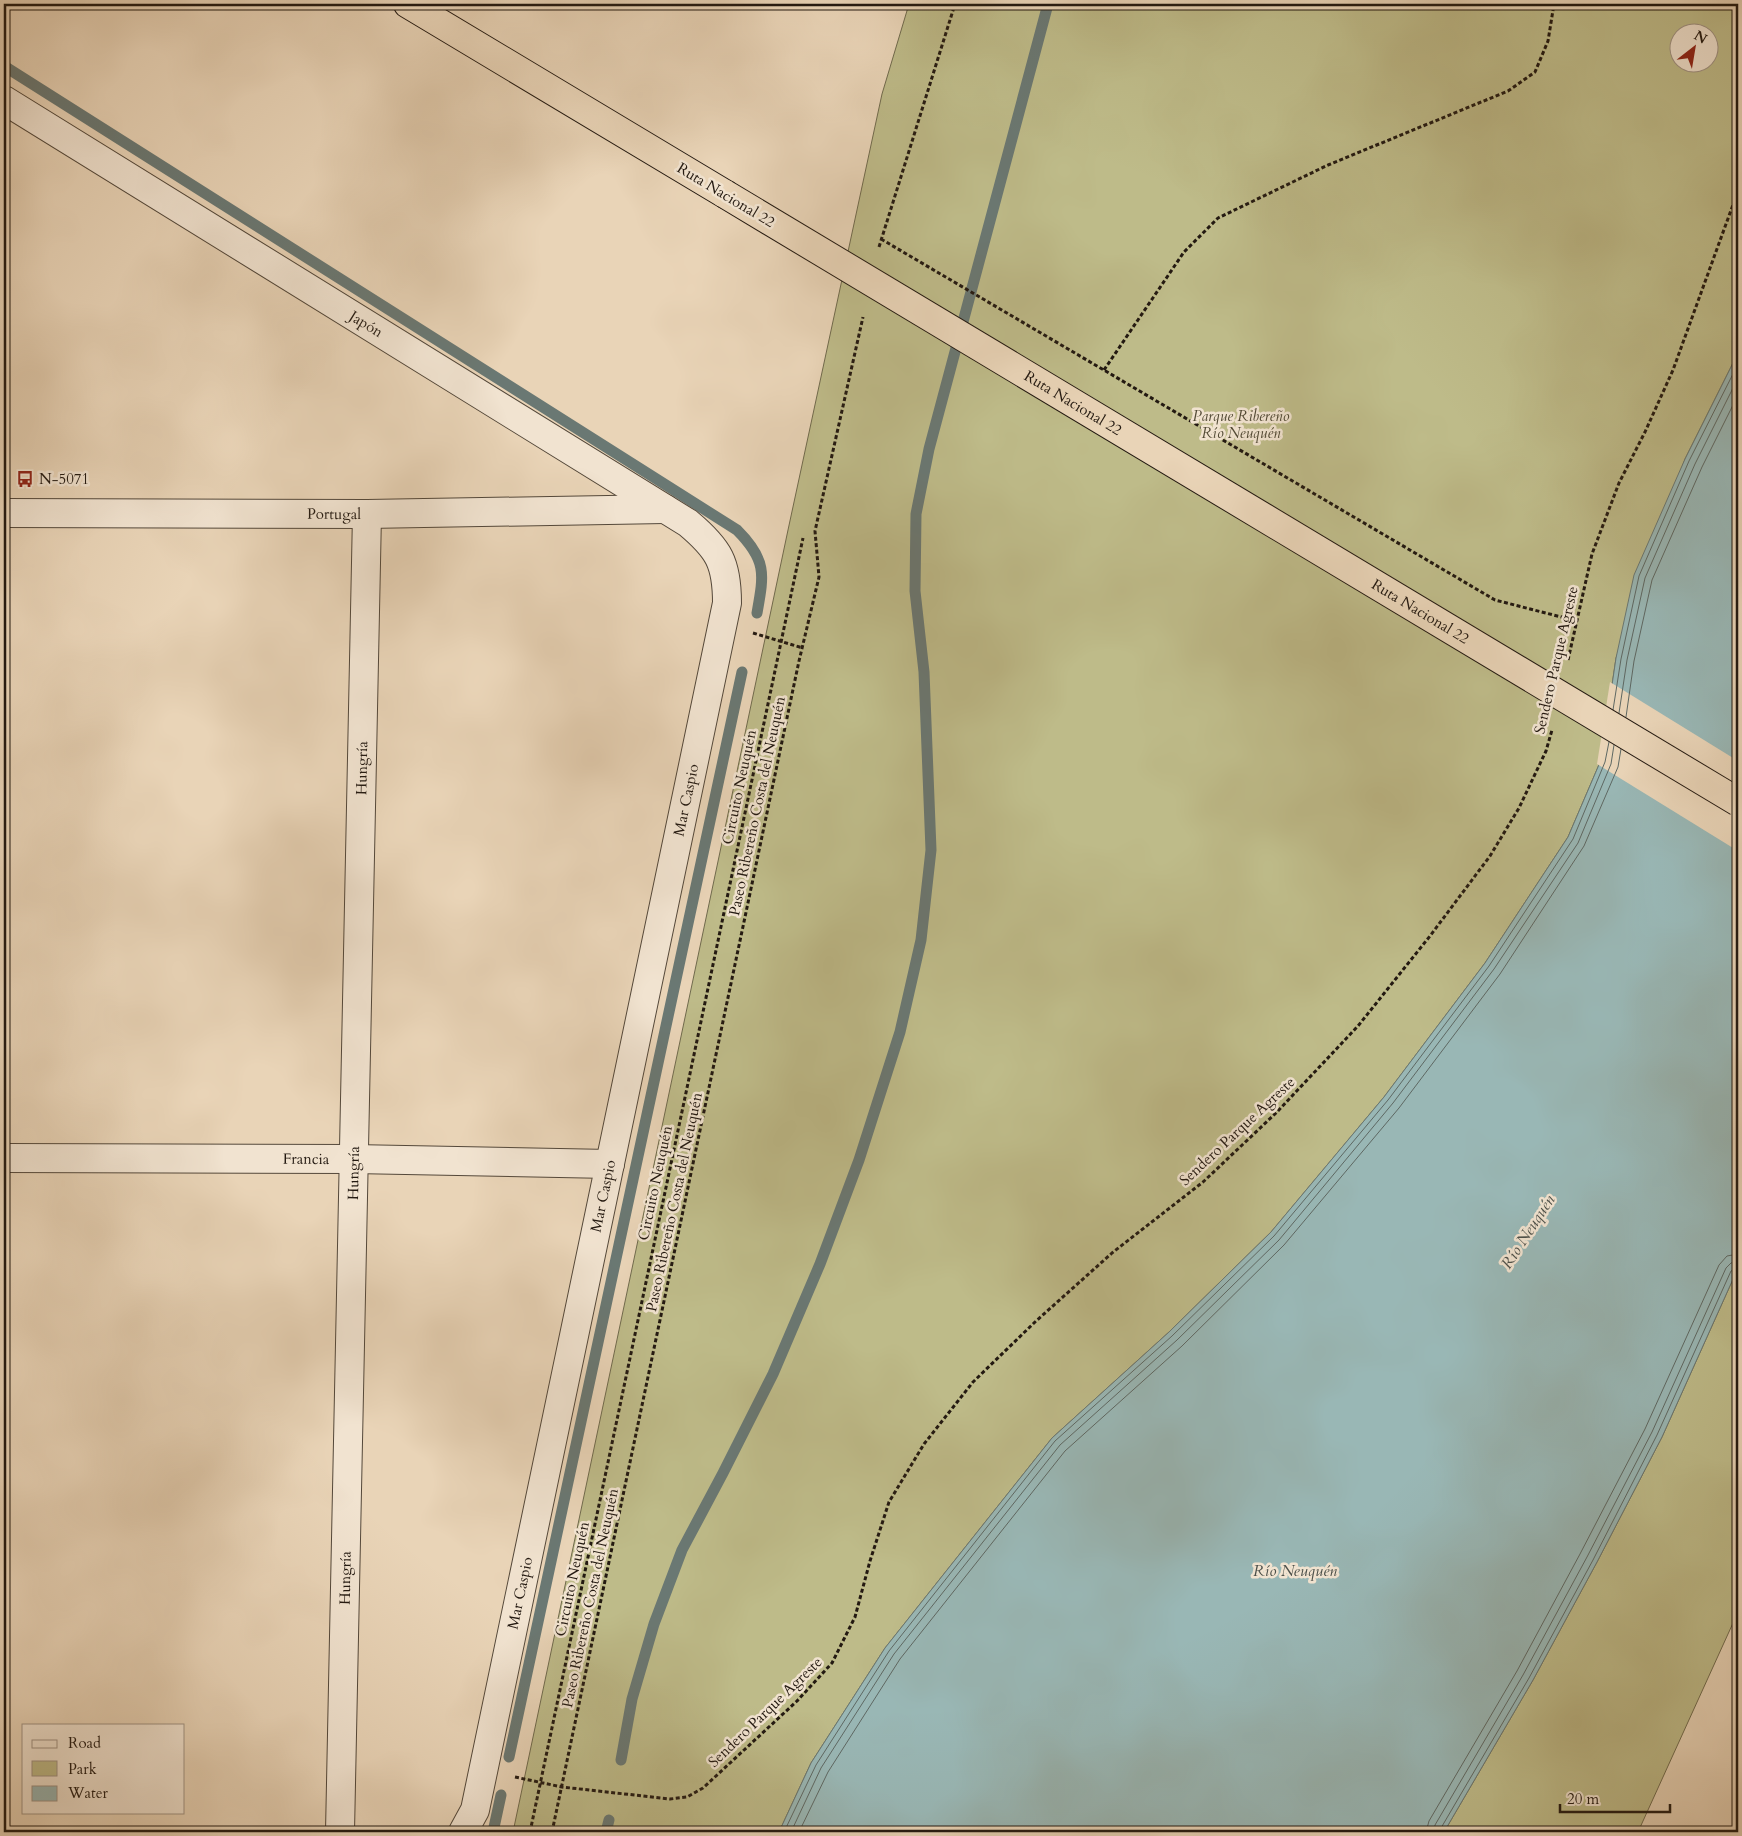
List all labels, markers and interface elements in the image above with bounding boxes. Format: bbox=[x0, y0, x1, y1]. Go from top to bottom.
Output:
north arrow bbox=[1670, 22, 1720, 72]
text: N bbox=[1690, 26, 1711, 49]
street label: Ruta Nacional 22 bbox=[673, 158, 779, 232]
street label: Japón bbox=[344, 305, 387, 342]
street label: Ruta Nacional 22 bbox=[1021, 366, 1126, 440]
park label: Parque Ribereño Río Neuquén bbox=[1193, 406, 1289, 443]
bus stop icon: N-5071 bbox=[15, 469, 35, 489]
place label: N-5071 bbox=[39, 469, 89, 489]
street label: Portugal bbox=[307, 504, 361, 524]
street label: Ruta Nacional 22 bbox=[1368, 574, 1473, 649]
street label: Sendero Parque Agreste bbox=[1529, 584, 1583, 736]
street label: Paseo Ribereño Costa del Neuquén bbox=[724, 694, 790, 917]
street label: Circuito Neuquén bbox=[717, 727, 761, 846]
street label: Hungría bbox=[351, 741, 372, 795]
street label: Mar Caspio bbox=[669, 762, 703, 838]
street label: Sendero Parque Agreste bbox=[1175, 1072, 1299, 1190]
street label: Paseo Ribereño Costa del Neuquén bbox=[641, 1090, 707, 1313]
street label: Circuito Neuquén bbox=[633, 1123, 677, 1242]
street label: Hungría bbox=[343, 1145, 364, 1200]
street label: Francia bbox=[283, 1149, 330, 1169]
street label: Mar Caspio bbox=[586, 1158, 620, 1234]
water label: Río Neuquén bbox=[1496, 1191, 1560, 1273]
street label: Paseo Ribereño Costa del Neuquén bbox=[557, 1486, 623, 1709]
street label: Circuito Neuquén bbox=[550, 1519, 594, 1638]
street label: Hungría bbox=[335, 1550, 356, 1605]
street label: Mar Caspio bbox=[503, 1555, 537, 1631]
water label: Río Neuquén bbox=[1253, 1560, 1337, 1582]
street label: Sendero Parque Agreste bbox=[704, 1652, 826, 1772]
legend bbox=[22, 1724, 185, 1814]
text: Road bbox=[68, 1733, 101, 1753]
text: Park bbox=[68, 1759, 97, 1779]
scale bar bbox=[1560, 1781, 1670, 1813]
text: Water bbox=[67, 1783, 109, 1803]
text: 20 m bbox=[1567, 1789, 1599, 1809]

